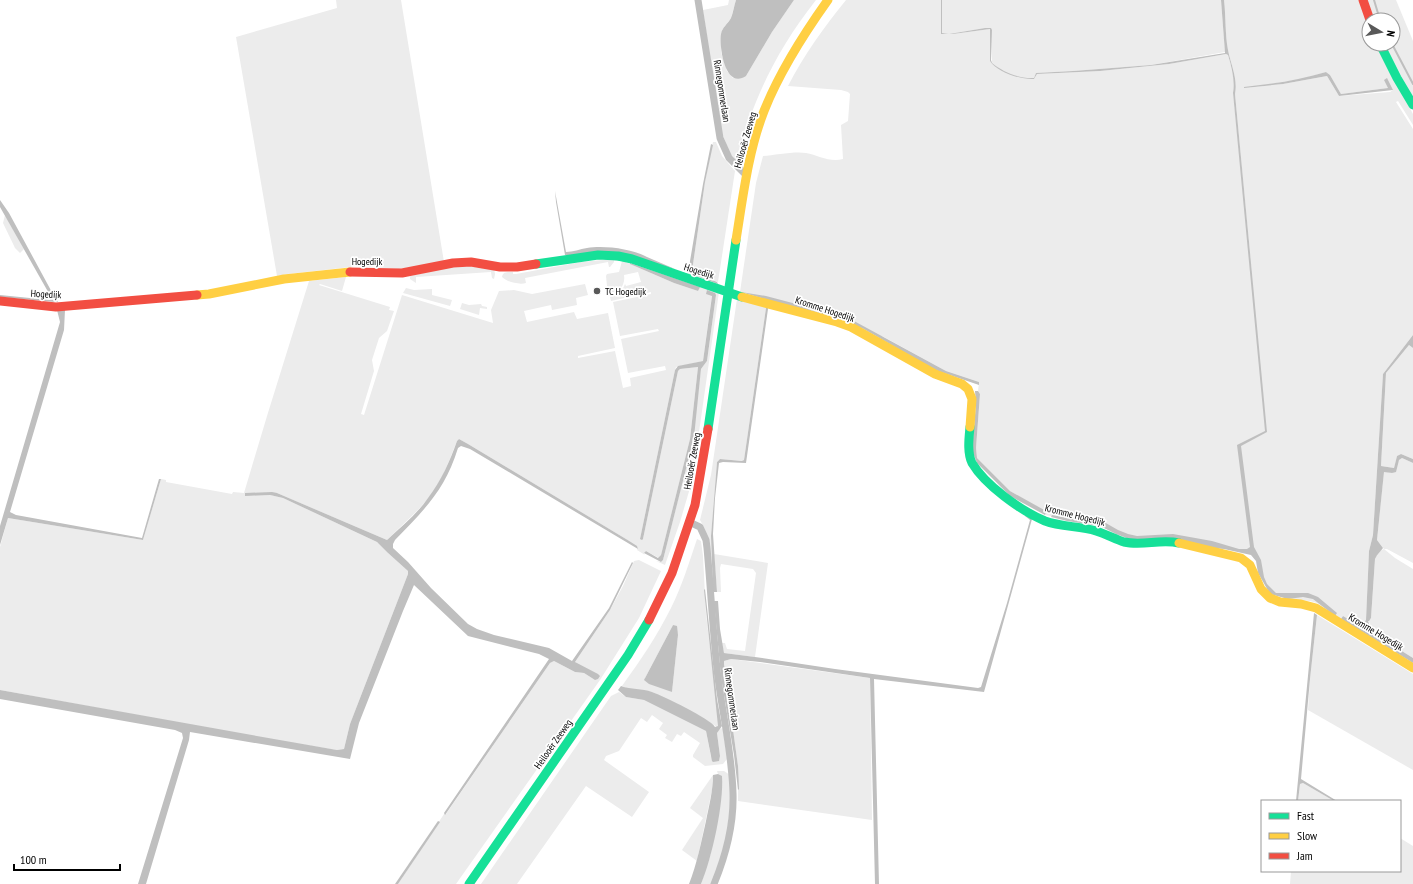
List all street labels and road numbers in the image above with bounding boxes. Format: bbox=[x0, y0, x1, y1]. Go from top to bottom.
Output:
street label: Rinnegommerlaan bbox=[711, 59, 733, 123]
street label: Heilooër Zeeweg bbox=[731, 110, 759, 170]
street label: Hogedijk bbox=[352, 255, 382, 268]
street label: Hogedijk bbox=[682, 260, 716, 282]
street label: Hogedijk bbox=[30, 287, 62, 301]
street label: Kromme Hogedijk bbox=[794, 293, 856, 325]
street label: Heilooër Zeeweg bbox=[681, 431, 703, 491]
street label: Kromme Hogedijk bbox=[1043, 501, 1107, 529]
street label: Kromme Hogedijk bbox=[1346, 611, 1406, 654]
street label: Rinnegommerlaan bbox=[721, 667, 743, 731]
street label: Heilooër Zeeweg bbox=[531, 717, 575, 771]

